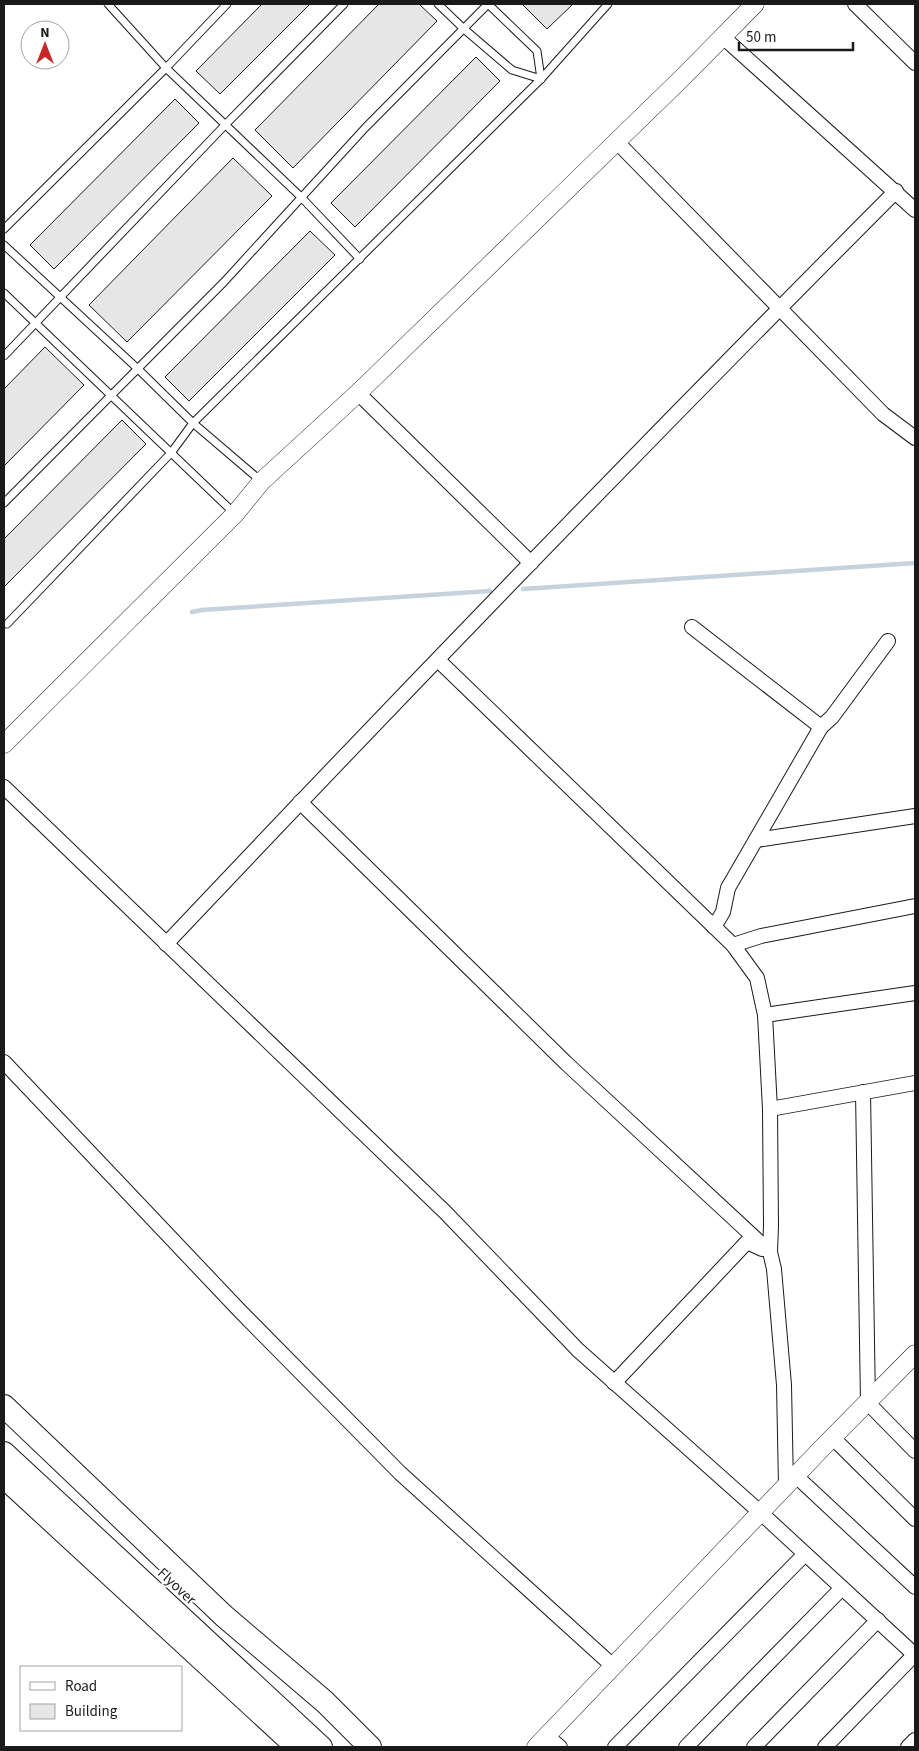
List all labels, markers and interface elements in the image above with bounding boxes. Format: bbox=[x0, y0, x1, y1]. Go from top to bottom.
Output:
north arrow bbox=[20, 20, 70, 70]
scale bar bbox=[739, 20, 853, 52]
text: N bbox=[40, 23, 50, 43]
text: 50 m bbox=[746, 27, 776, 48]
street label: Flyover bbox=[153, 1563, 201, 1610]
legend bbox=[20, 1666, 182, 1731]
text: Road bbox=[65, 1676, 97, 1697]
text: Building bbox=[65, 1701, 118, 1722]

